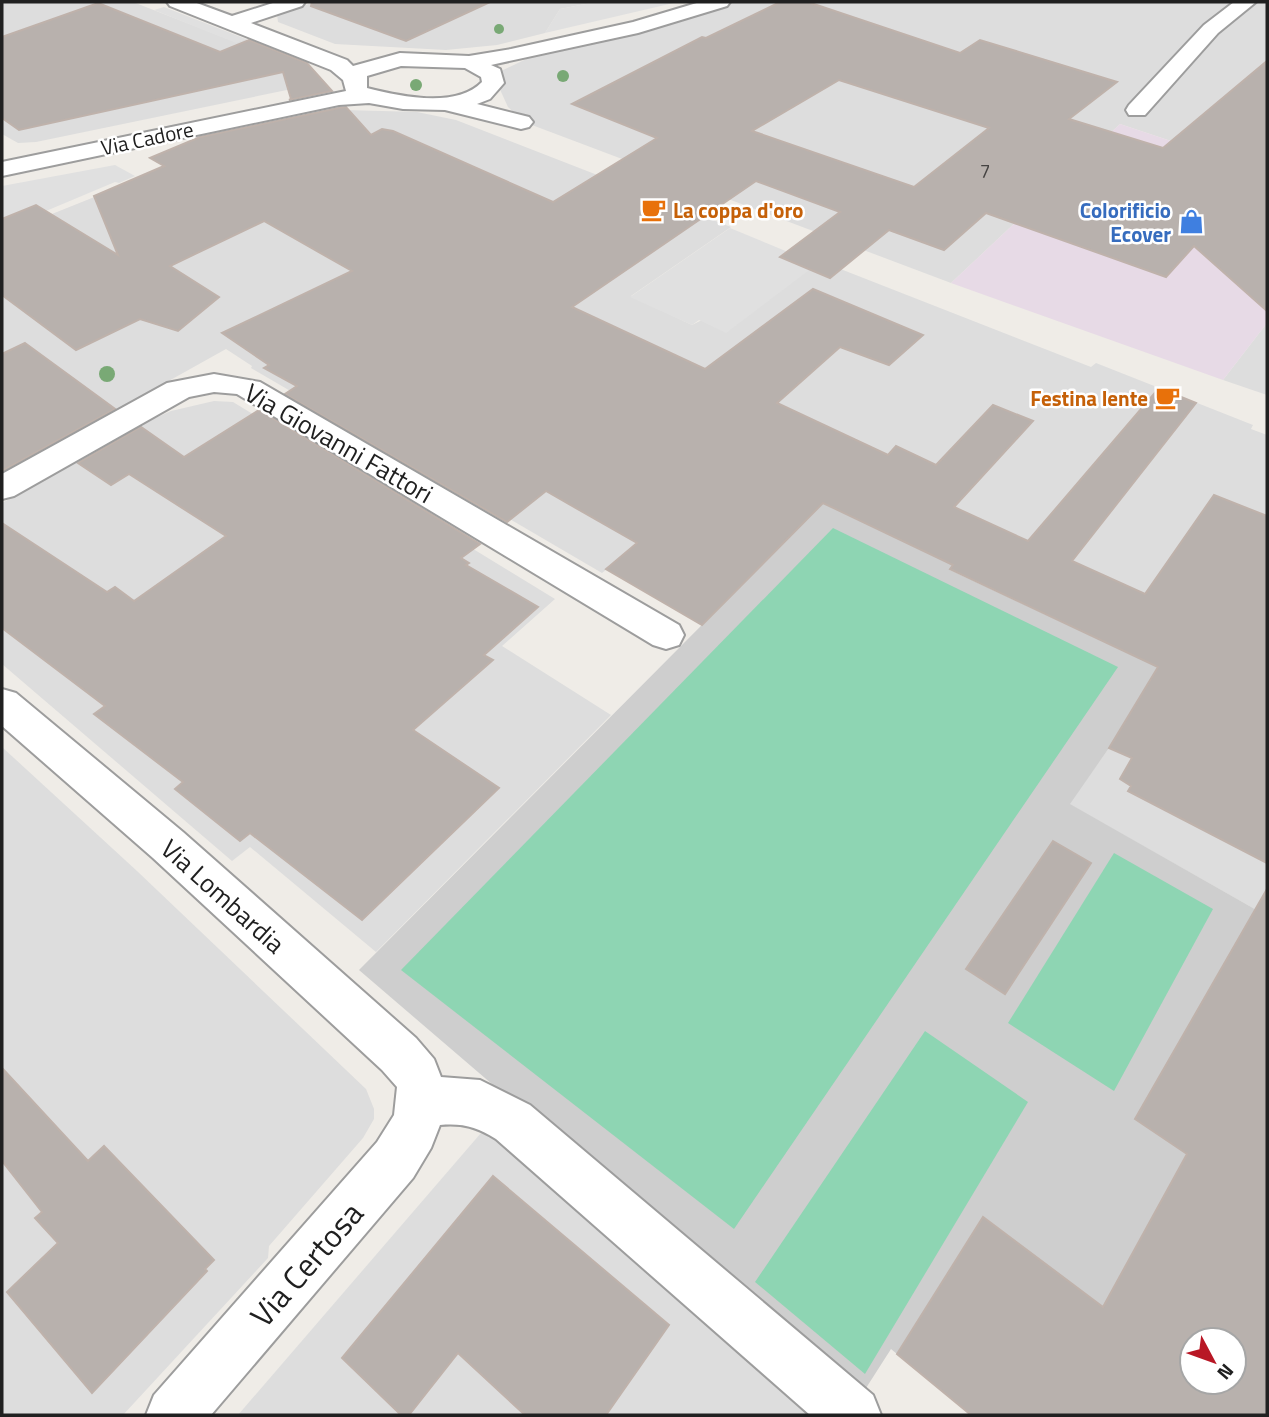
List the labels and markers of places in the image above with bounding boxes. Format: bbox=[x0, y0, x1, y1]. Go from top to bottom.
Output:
place label: La coppa d'oro bbox=[673, 194, 803, 226]
place label: Colorificio Ecover bbox=[1080, 194, 1171, 250]
cafe icon: La coppa d'oro bbox=[639, 196, 667, 224]
shop icon: Colorificio Ecover bbox=[1177, 208, 1205, 236]
place label: Festina lente bbox=[1030, 382, 1148, 414]
cafe icon: Festina lente bbox=[1154, 384, 1182, 412]

